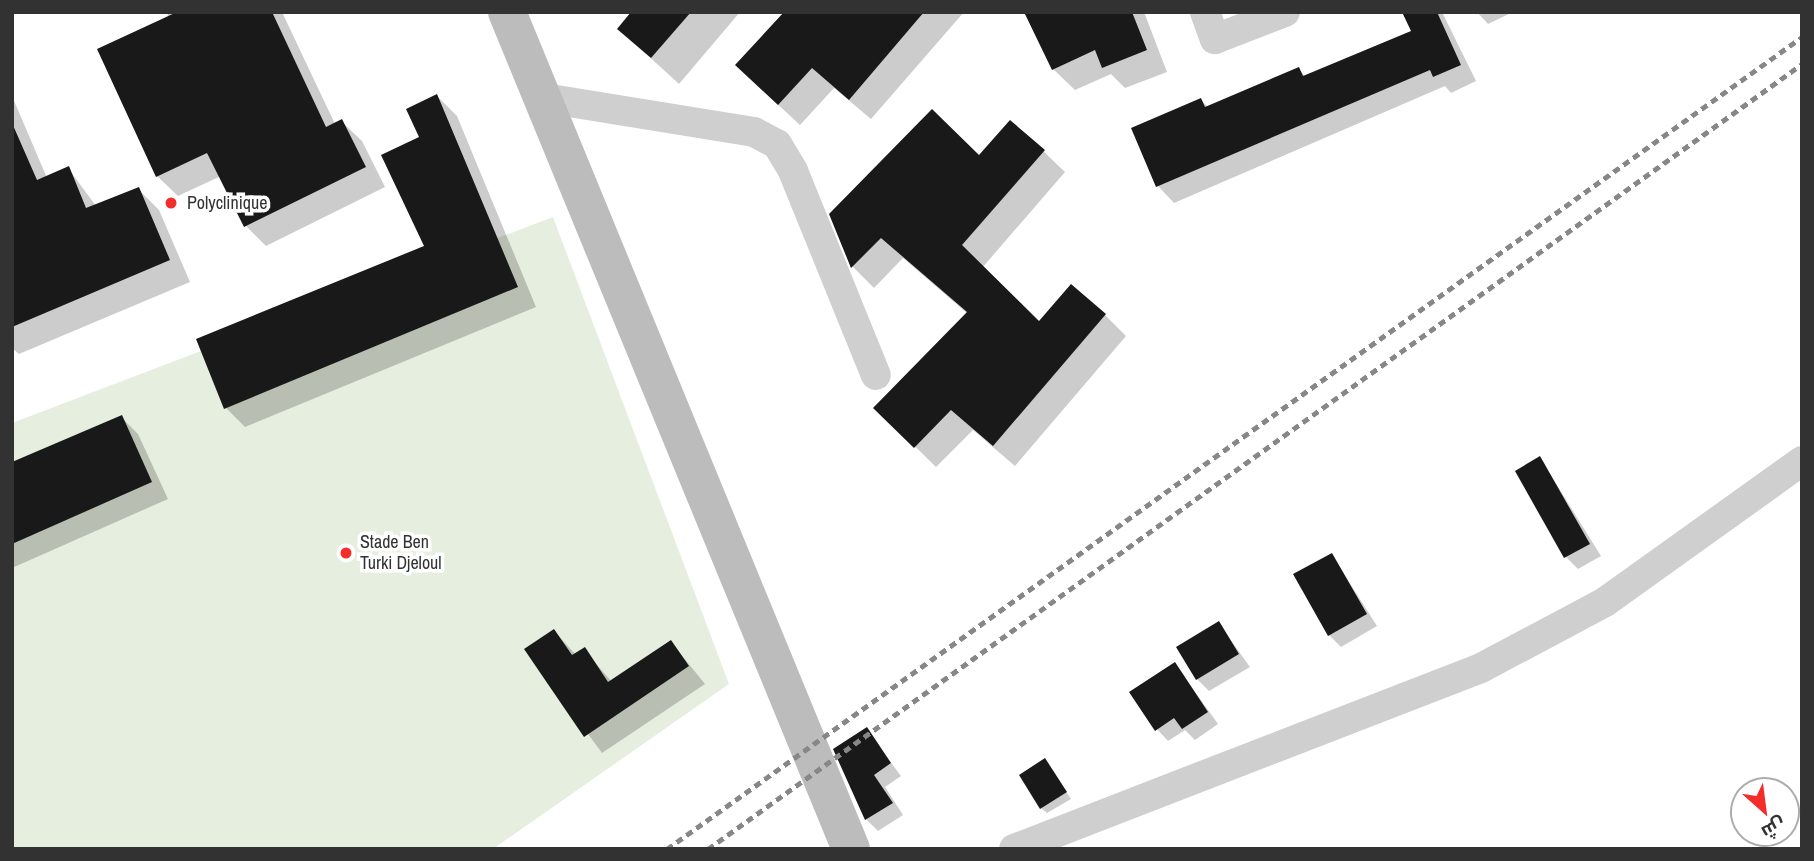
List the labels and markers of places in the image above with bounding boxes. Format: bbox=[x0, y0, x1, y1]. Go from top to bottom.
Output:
place label: Polyclinique bbox=[187, 192, 267, 214]
marker: Polyclinique bbox=[161, 193, 181, 213]
place label: Stade Ben Turki Djeloul bbox=[360, 532, 442, 574]
marker: Stade Ben Turki Djeloul bbox=[338, 545, 354, 561]

